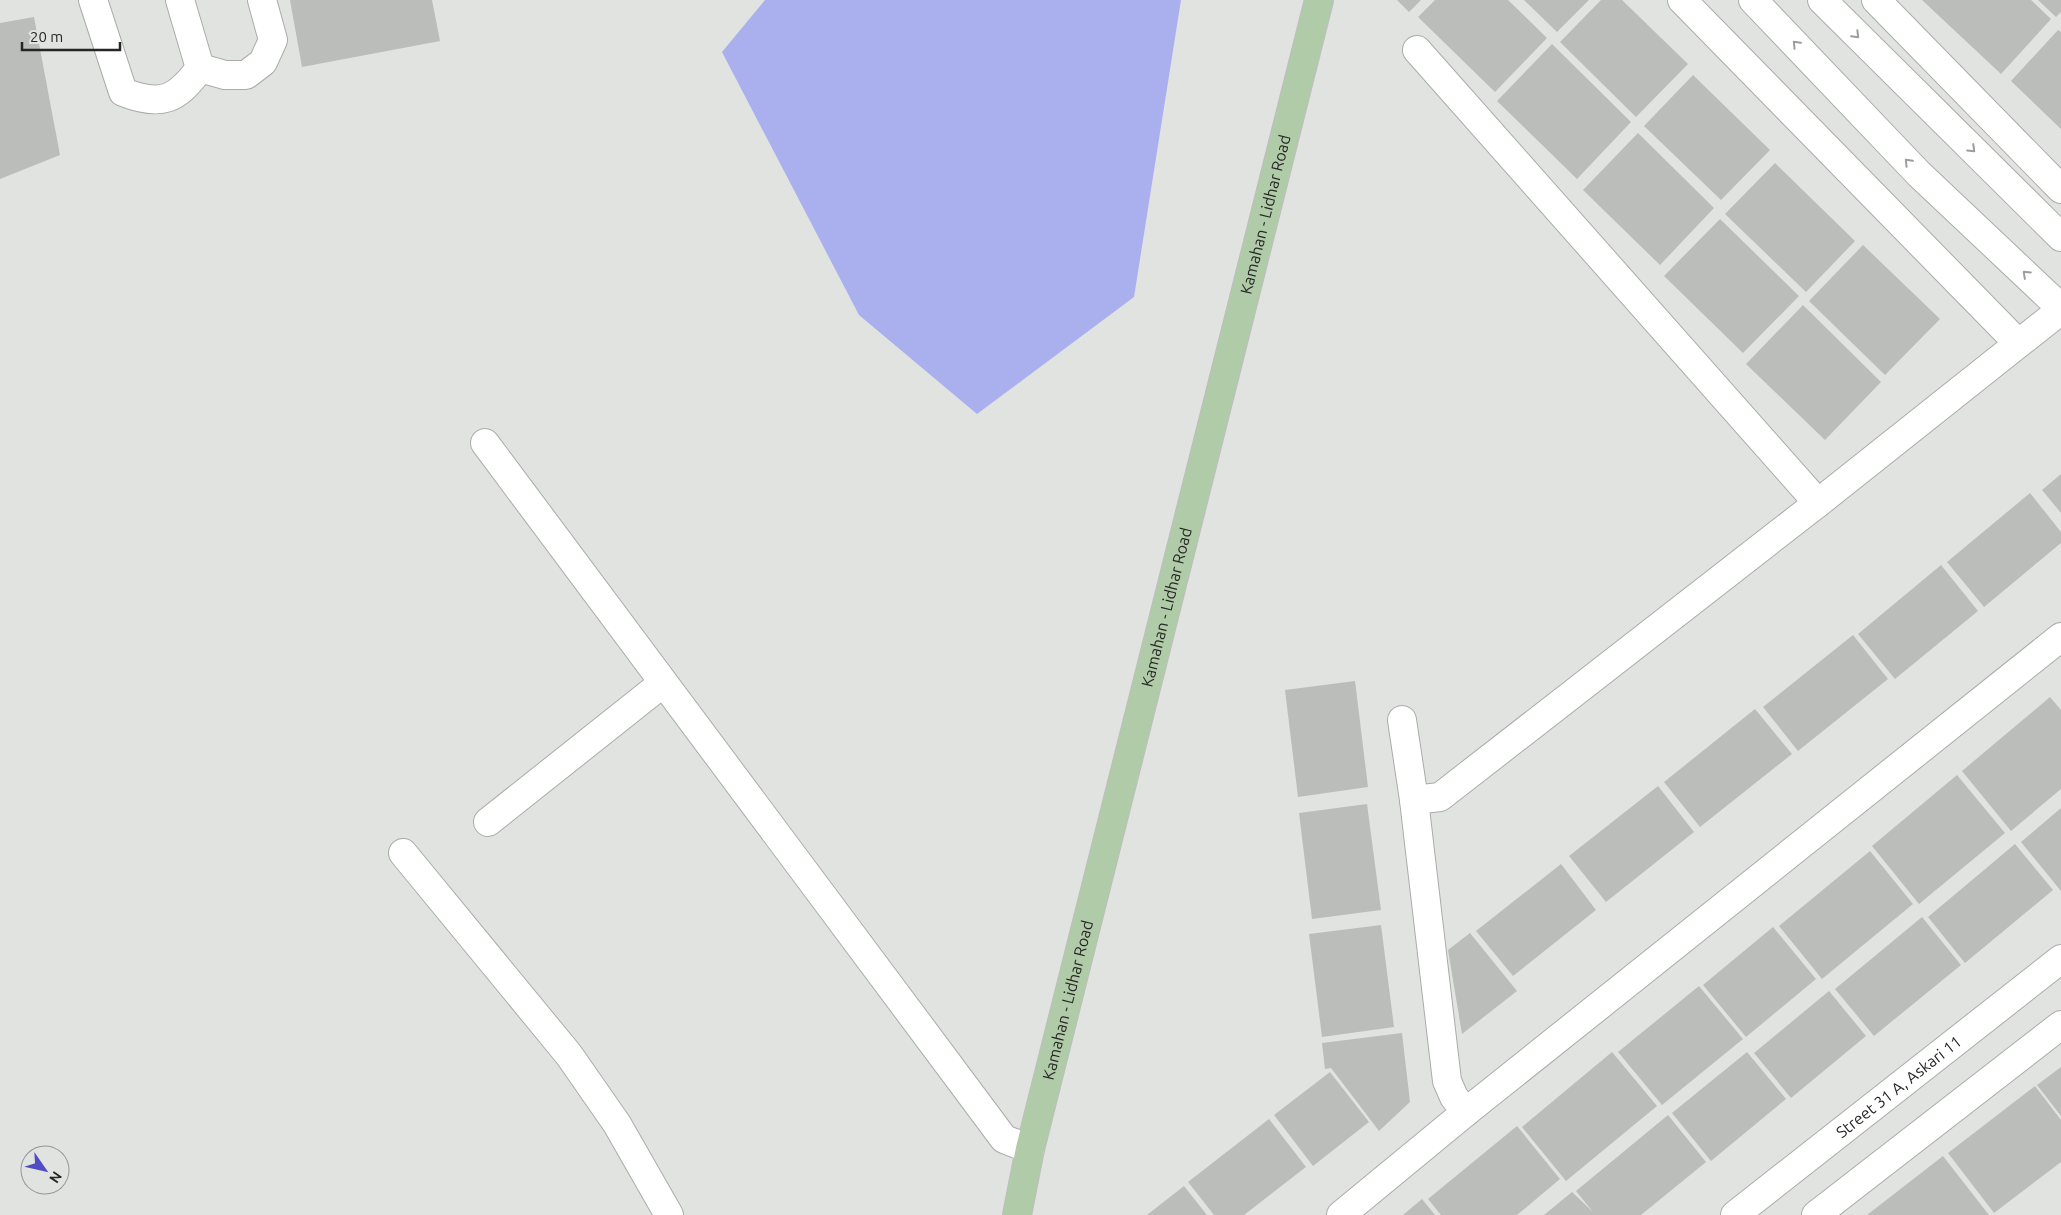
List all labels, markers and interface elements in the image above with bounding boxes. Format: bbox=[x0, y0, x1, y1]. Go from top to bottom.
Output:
scale bar bbox=[22, 20, 120, 52]
text: 20 m bbox=[30, 28, 63, 45]
one-way arrow bbox=[1850, 29, 1859, 38]
one-way arrow bbox=[1793, 41, 1802, 50]
street label: Kamahan - Lidhar Road bbox=[1236, 133, 1294, 296]
one-way arrow bbox=[1967, 143, 1976, 152]
one-way arrow bbox=[1905, 159, 1914, 168]
one-way arrow bbox=[2022, 271, 2031, 280]
street label: Kamahan - Lidhar Road bbox=[1138, 525, 1195, 689]
street label: Kamahan - Lidhar Road bbox=[1039, 918, 1096, 1082]
street label: Street 31 A, Askari 11 bbox=[1832, 1032, 1965, 1141]
north arrow bbox=[20, 1145, 70, 1195]
text: N bbox=[46, 1168, 65, 1186]

